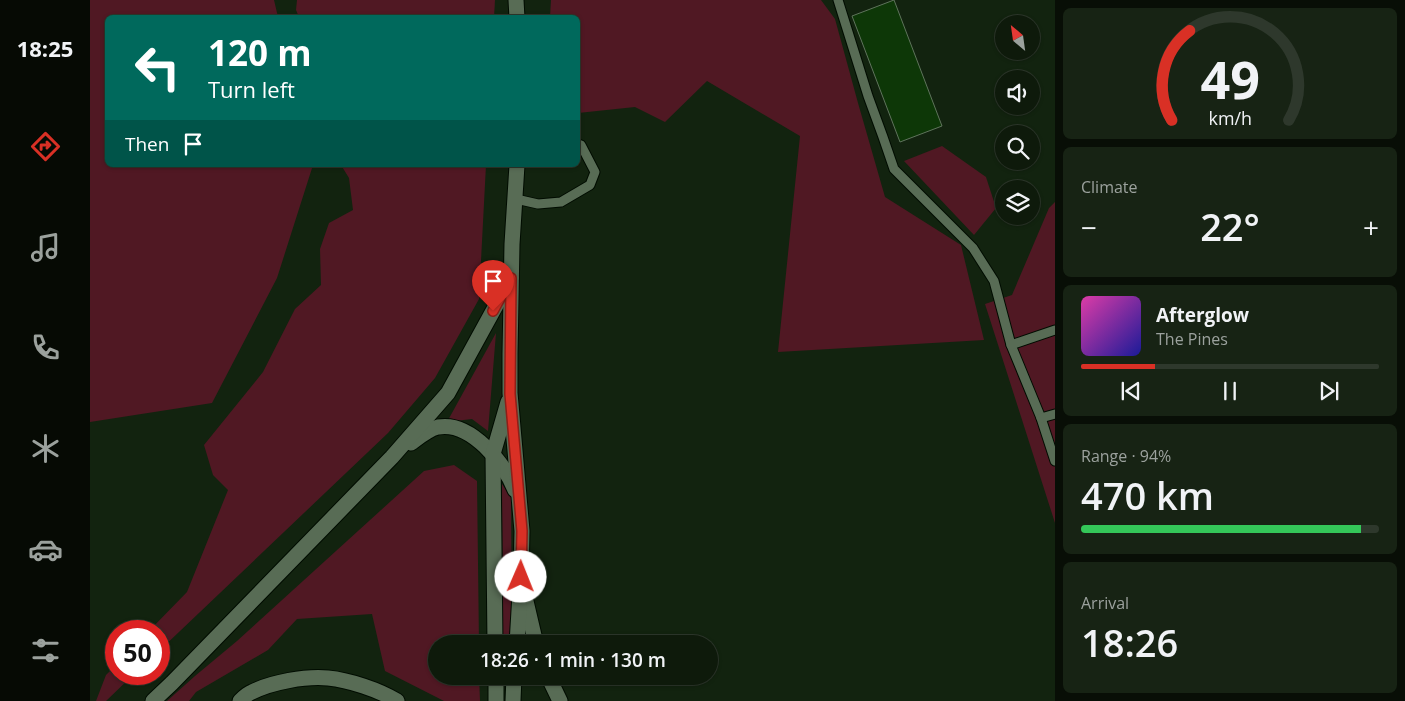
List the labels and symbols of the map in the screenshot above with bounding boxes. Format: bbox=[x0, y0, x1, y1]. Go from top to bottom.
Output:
north arrow bbox=[995, 15, 1040, 60]
pin bbox=[472, 260, 514, 311]
position arrow bbox=[494, 550, 546, 602]
speed limit sign: 50 bbox=[105, 620, 170, 685]

